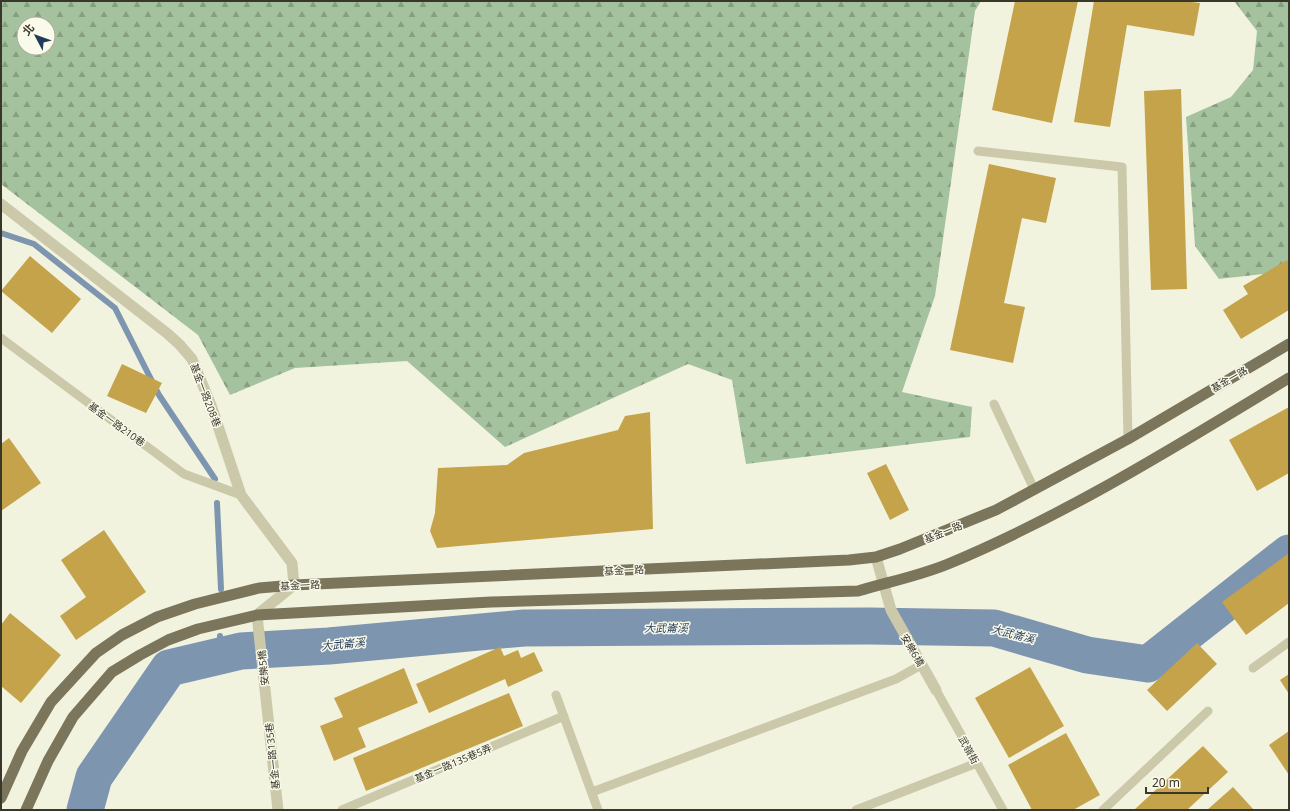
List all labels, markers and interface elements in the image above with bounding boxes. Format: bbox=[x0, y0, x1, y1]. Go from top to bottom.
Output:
north arrow bbox=[16, 16, 56, 56]
text: 北 bbox=[19, 20, 37, 38]
street label: 基金一路208巷 bbox=[187, 361, 225, 429]
street label: 基金一路 bbox=[1208, 363, 1250, 395]
street label: 基金一路210巷 bbox=[86, 399, 148, 449]
street label: 基金一路 bbox=[922, 518, 964, 546]
street label: 基金一路 bbox=[604, 562, 644, 578]
street label: 基金一路 bbox=[280, 577, 320, 593]
water label: 大武崙溪 bbox=[644, 620, 690, 635]
water label: 大武崙溪 bbox=[990, 621, 1038, 647]
street label: 安樂6橋 bbox=[898, 631, 928, 669]
water label: 大武崙溪 bbox=[320, 634, 368, 653]
street label: 安樂5橋 bbox=[254, 649, 272, 687]
street label: 基金一路135巷 bbox=[262, 722, 282, 790]
street label: 武嶺街 bbox=[956, 733, 982, 767]
street label: 基金一路135巷5弄 bbox=[412, 740, 494, 786]
scale bar bbox=[1146, 769, 1208, 795]
text: 20 m bbox=[1152, 774, 1180, 791]

